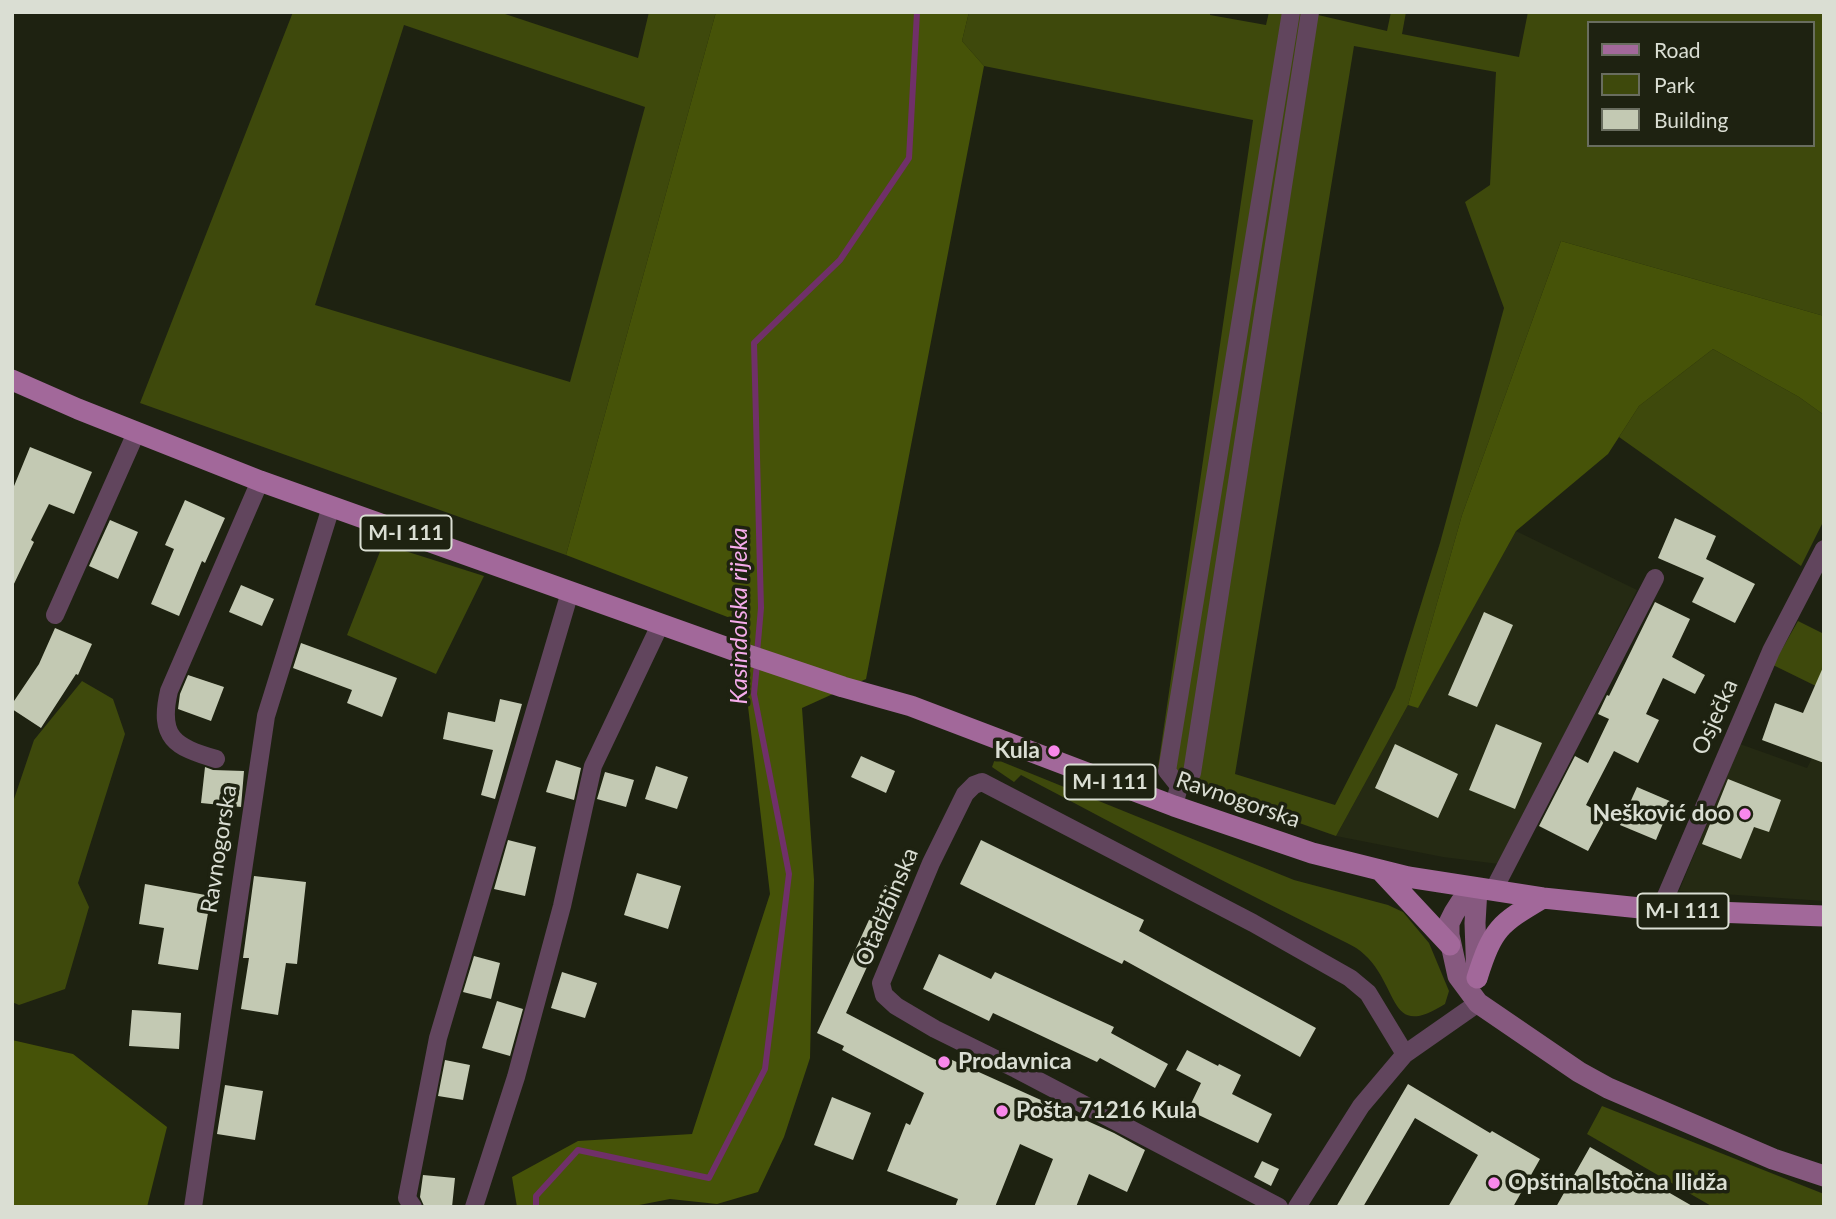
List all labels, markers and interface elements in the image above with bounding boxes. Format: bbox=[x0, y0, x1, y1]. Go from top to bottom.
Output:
legend bbox=[1588, 21, 1815, 147]
text: Road bbox=[1654, 37, 1701, 62]
text: Park bbox=[1654, 72, 1695, 97]
text: Building bbox=[1654, 107, 1729, 132]
road number: M-I 111 bbox=[360, 516, 452, 550]
water label: Kasindolska rijeka bbox=[725, 528, 753, 704]
street label: Osječka bbox=[1686, 675, 1744, 759]
place label: Kula bbox=[994, 737, 1040, 765]
marker: Kula bbox=[1046, 743, 1062, 759]
road number: M-I 111 bbox=[1064, 764, 1156, 800]
street label: Ravnogorska bbox=[1172, 766, 1304, 834]
street label: Ravnogorska bbox=[195, 783, 243, 915]
place label: Nešković doo bbox=[1593, 800, 1731, 828]
marker: Nešković doo bbox=[1737, 806, 1753, 822]
street label: Otadžbinska bbox=[850, 844, 924, 970]
road number: M-I 111 bbox=[1638, 894, 1728, 928]
place label: Prodavnica bbox=[958, 1048, 1072, 1076]
marker: Prodavnica bbox=[936, 1054, 952, 1070]
place label: Pošta 71216 Kula bbox=[1016, 1097, 1197, 1125]
marker: Pošta 71216 Kula bbox=[994, 1103, 1010, 1119]
place label: Opština Istočna Ilidža bbox=[1508, 1169, 1728, 1197]
marker: Opština Istočna Ilidža bbox=[1486, 1175, 1502, 1191]

